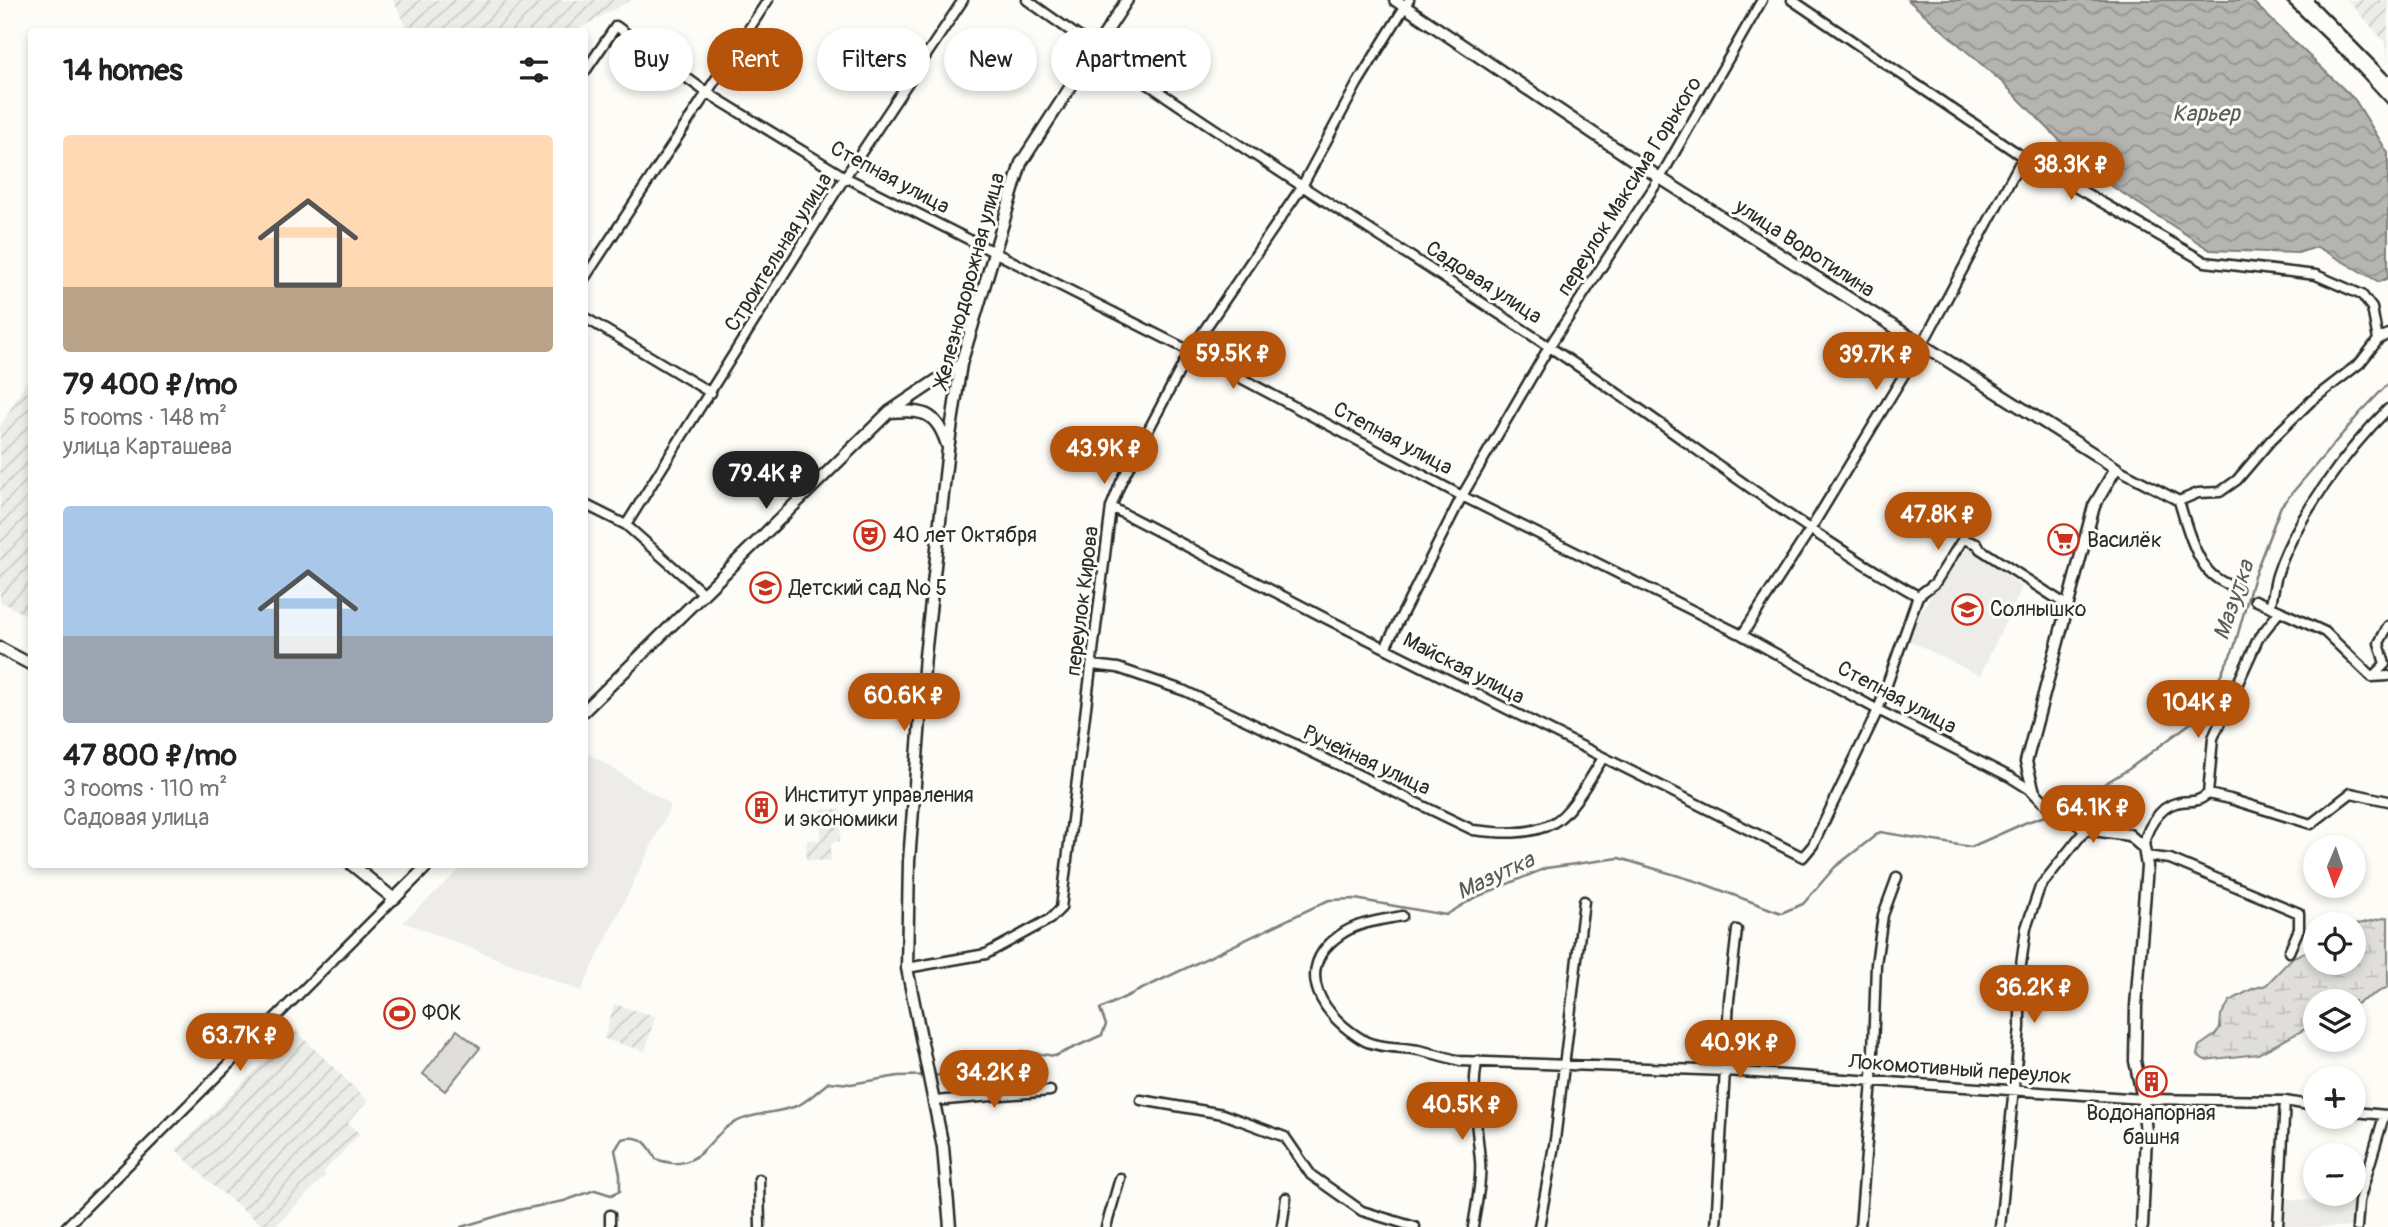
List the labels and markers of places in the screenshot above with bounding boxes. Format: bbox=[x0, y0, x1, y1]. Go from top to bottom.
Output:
pin: 38.3K ₽ bbox=[2006, 142, 2136, 202]
pin: 59.5K ₽ bbox=[1168, 332, 1298, 391]
pin: 39.7K ₽ bbox=[1811, 332, 1941, 392]
pin: 43.9K ₽ bbox=[1039, 426, 1169, 486]
pin: 79.4K ₽ bbox=[701, 452, 831, 511]
pin: 47.8K ₽ bbox=[1873, 492, 2003, 552]
theatre icon: 40 лет Октября bbox=[853, 518, 887, 552]
place label: 40 лет Октября bbox=[893, 522, 1037, 549]
supermarket icon: Василёк bbox=[2047, 523, 2081, 557]
place label: Василёк bbox=[2087, 527, 2162, 554]
school or university icon: Детский сад № 5 bbox=[749, 571, 783, 605]
place label: Детский сад № 5 bbox=[788, 575, 947, 602]
school or university icon: Солнышко bbox=[1950, 592, 1984, 626]
place label: Солнышко bbox=[1990, 596, 2086, 623]
pin: 60.6K ₽ bbox=[839, 674, 969, 733]
pin: 104K ₽ bbox=[2141, 680, 2255, 740]
place label: Институт управления и экономики bbox=[785, 782, 974, 833]
pin: 64.1K ₽ bbox=[2028, 786, 2158, 845]
building icon: Институт управления и экономики bbox=[745, 790, 779, 824]
pin: 36.2K ₽ bbox=[1969, 965, 2099, 1025]
sports icon: ФОК bbox=[382, 996, 416, 1030]
place label: ФОК bbox=[422, 1000, 461, 1027]
pin: 63.7K ₽ bbox=[175, 1014, 305, 1073]
pin: 40.9K ₽ bbox=[1675, 1020, 1805, 1080]
pin: 34.2K ₽ bbox=[929, 1050, 1059, 1110]
building icon: Водонапорная башня bbox=[2134, 1064, 2168, 1098]
pin: 40.5K ₽ bbox=[1397, 1082, 1527, 1142]
place label: Водонапорная башня bbox=[2086, 1100, 2216, 1151]

